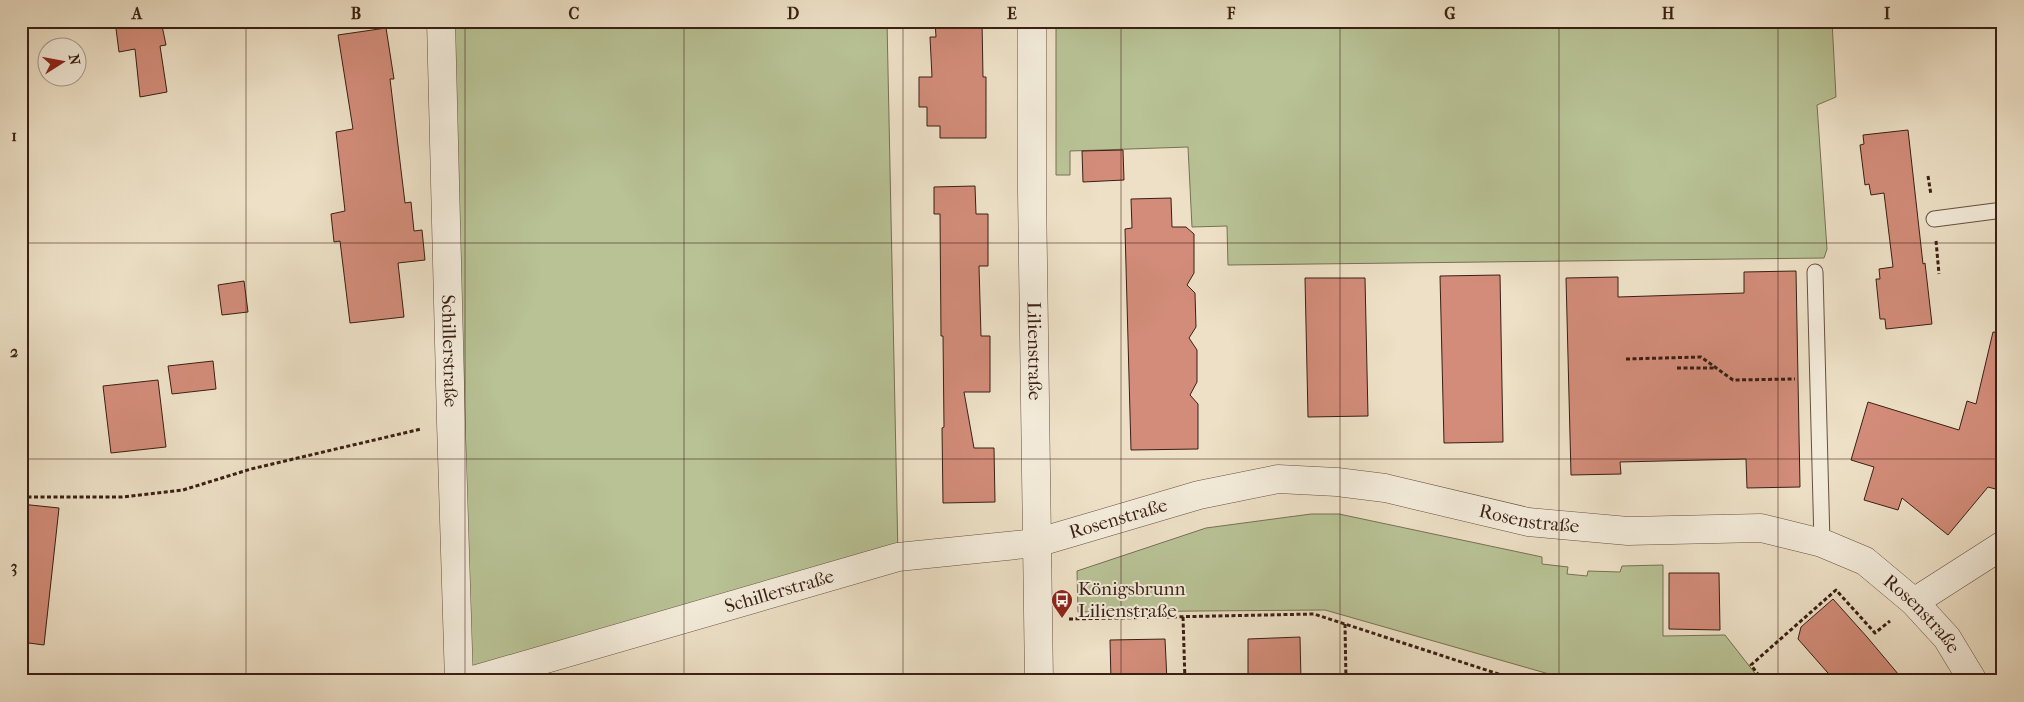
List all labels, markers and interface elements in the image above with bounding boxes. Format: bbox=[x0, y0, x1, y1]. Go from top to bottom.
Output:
text: A bbox=[131, 4, 143, 23]
text: B bbox=[351, 4, 361, 23]
text: C bbox=[569, 4, 580, 23]
text: D bbox=[787, 4, 799, 23]
text: E bbox=[1007, 4, 1017, 23]
text: F bbox=[1226, 4, 1236, 23]
text: G bbox=[1444, 4, 1456, 23]
text: H bbox=[1662, 4, 1675, 23]
text: I bbox=[1884, 4, 1891, 23]
north arrow bbox=[38, 38, 88, 88]
text: N bbox=[65, 53, 84, 67]
text: 1 bbox=[11, 126, 17, 145]
street label: Schillerstraße bbox=[437, 294, 462, 408]
street label: Lilienstraße bbox=[1023, 301, 1046, 401]
text: 2 bbox=[10, 342, 18, 361]
street label: Rosenstraße bbox=[1067, 494, 1170, 544]
street label: Rosenstraße bbox=[1477, 500, 1580, 538]
text: 3 bbox=[11, 557, 17, 577]
street label: Schillerstraße bbox=[722, 565, 837, 618]
street label: Rosenstraße bbox=[1879, 570, 1965, 657]
place label: Königsbrunn Lilienstraße bbox=[1078, 578, 1186, 622]
bus stop icon: Königsbrunn Lilienstraße bbox=[1050, 588, 1074, 619]

